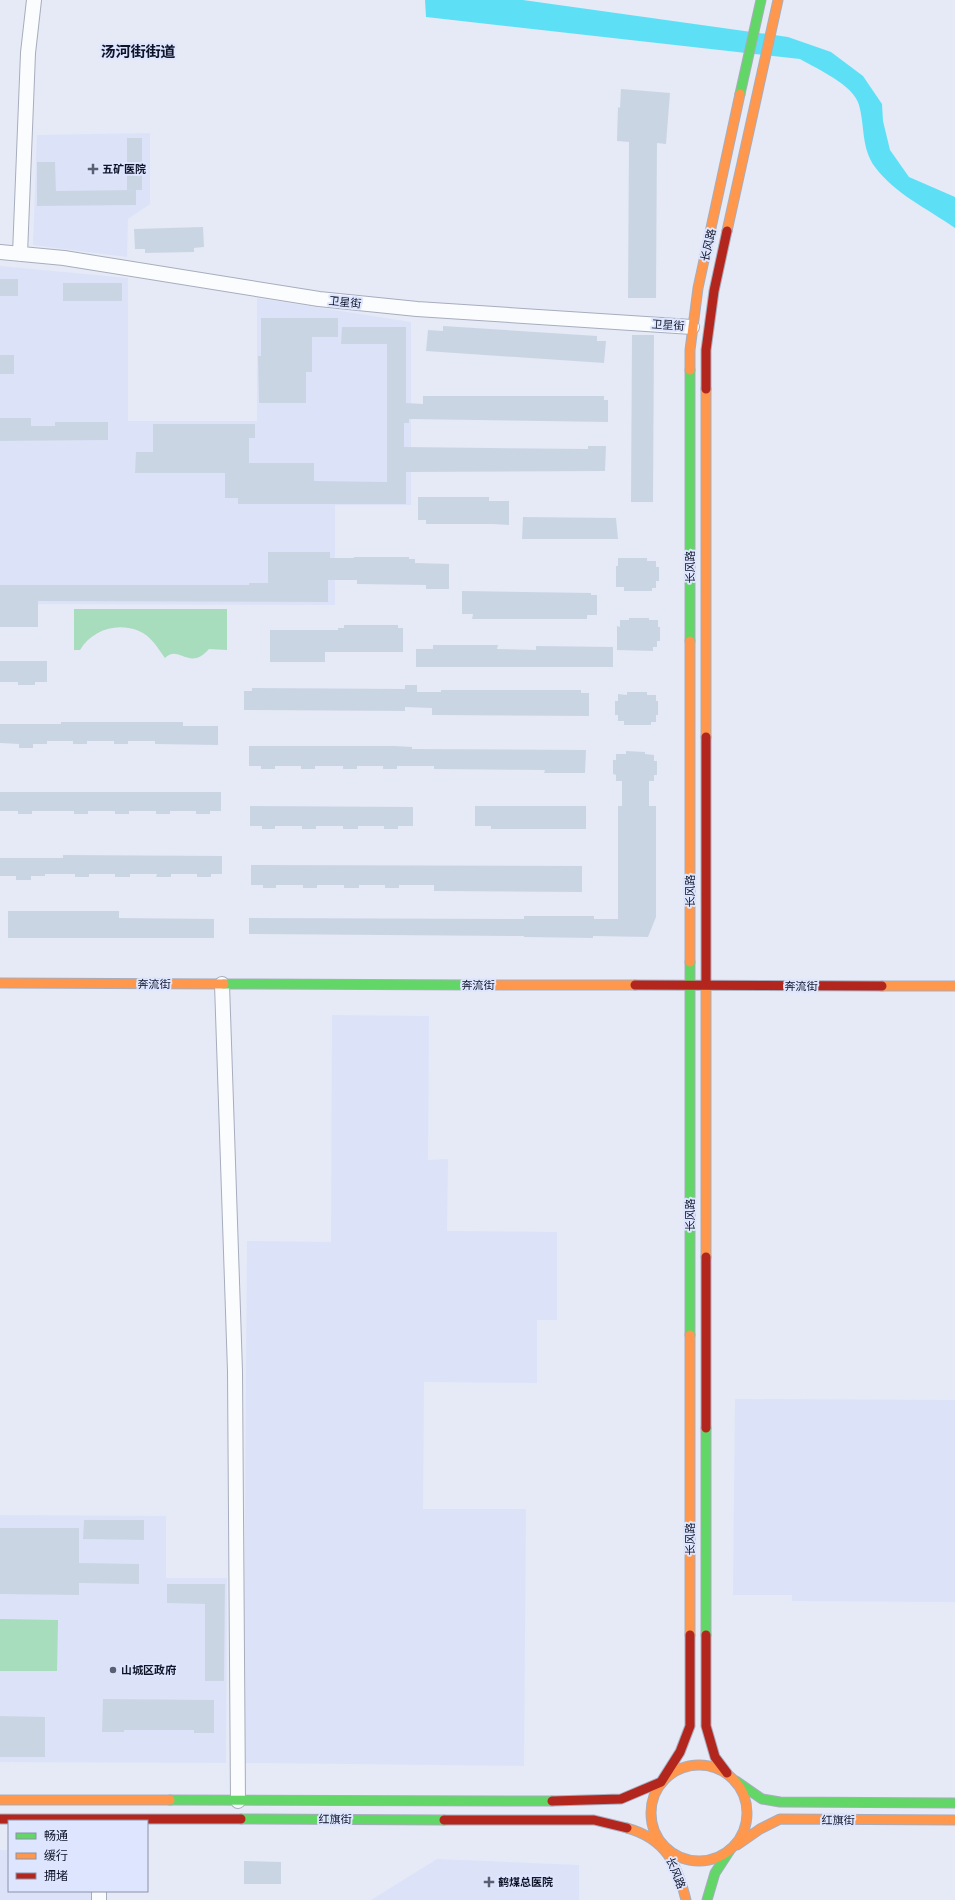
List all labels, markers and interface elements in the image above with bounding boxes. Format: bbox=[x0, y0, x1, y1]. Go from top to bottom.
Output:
district label: 汤河街街道 bbox=[100, 42, 176, 63]
place label: 五矿医院 bbox=[102, 162, 146, 177]
marker: 五矿医院 bbox=[87, 163, 99, 175]
street label: 长风路 bbox=[697, 227, 720, 263]
street label: 卫星街 bbox=[328, 293, 362, 312]
street label: 卫星街 bbox=[651, 317, 685, 334]
street label: 长风路 bbox=[683, 551, 698, 584]
street label: 长风路 bbox=[683, 875, 698, 908]
street label: 奔流街 bbox=[138, 977, 171, 992]
street label: 奔流街 bbox=[462, 978, 495, 993]
street label: 奔流街 bbox=[785, 979, 818, 994]
street label: 长风路 bbox=[683, 1199, 698, 1232]
street label: 长风路 bbox=[683, 1523, 698, 1556]
place label: 山城区政府 bbox=[121, 1663, 176, 1678]
marker: 山城区政府 bbox=[108, 1665, 118, 1675]
street label: 红旗街 bbox=[319, 1812, 352, 1827]
street label: 红旗街 bbox=[822, 1813, 855, 1828]
legend bbox=[8, 1820, 148, 1892]
text: 畅通 bbox=[44, 1828, 68, 1845]
text: 缓行 bbox=[44, 1848, 68, 1865]
street label: 长风路 bbox=[662, 1855, 689, 1891]
text: 拥堵 bbox=[44, 1868, 68, 1885]
place label: 鹤煤总医院 bbox=[498, 1875, 553, 1890]
marker: 鹤煤总医院 bbox=[483, 1876, 495, 1888]

